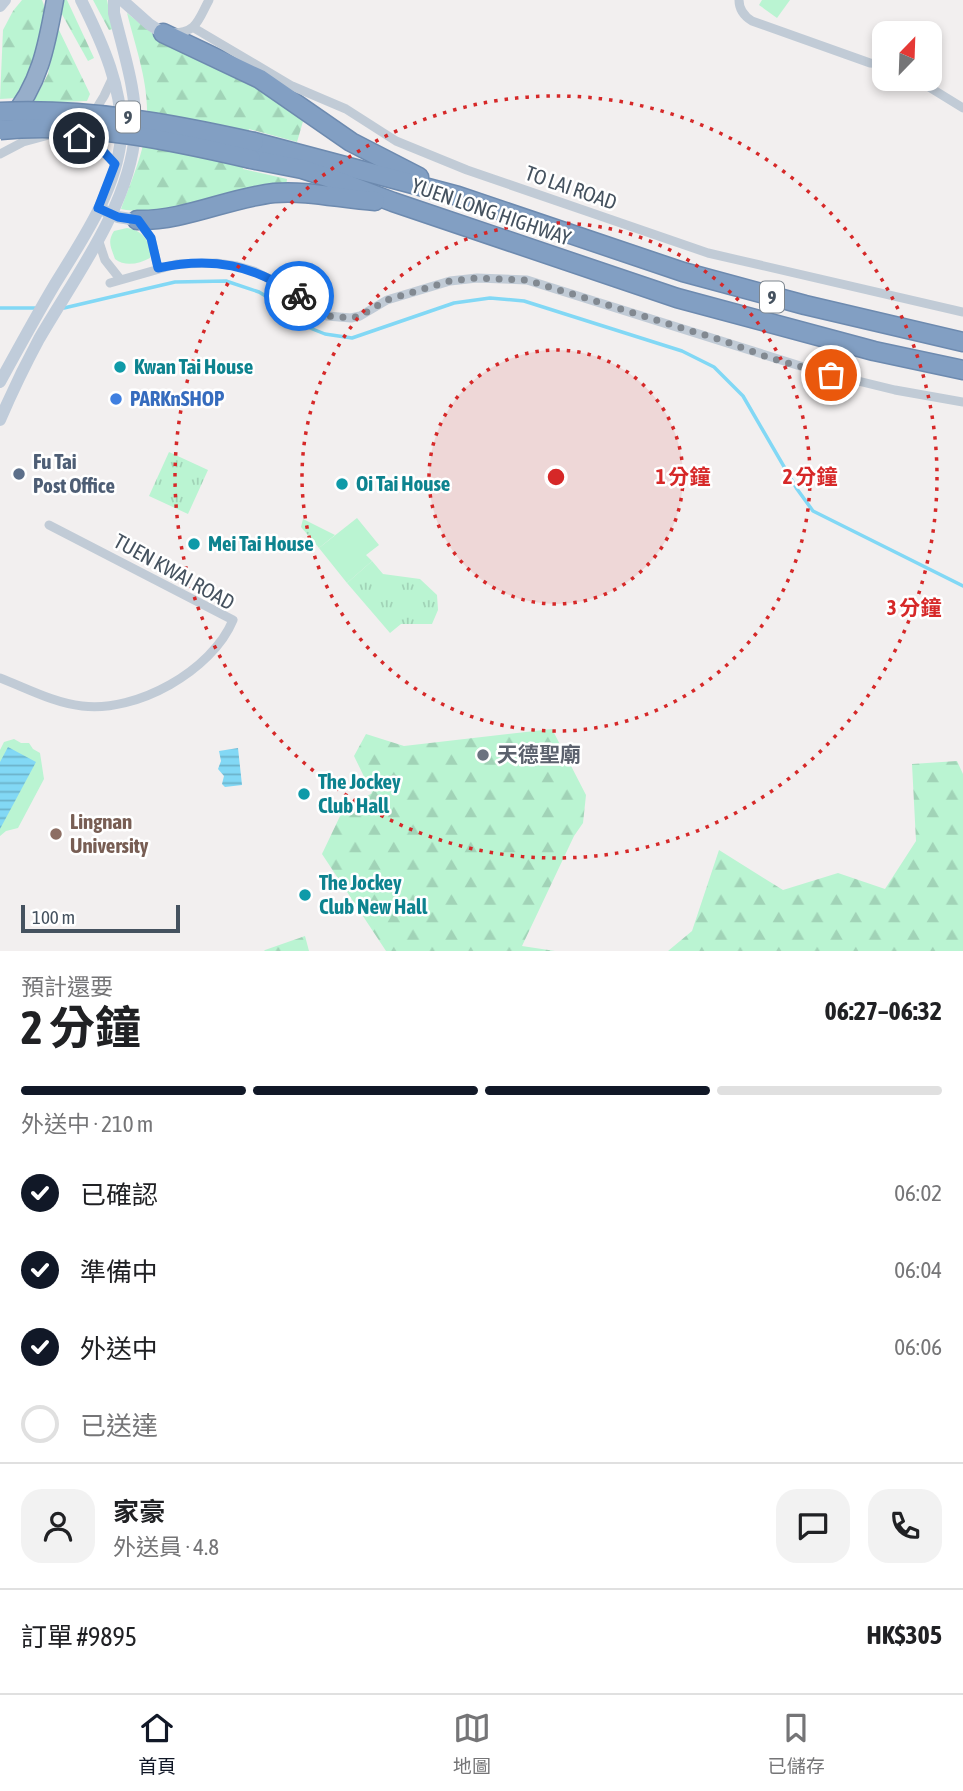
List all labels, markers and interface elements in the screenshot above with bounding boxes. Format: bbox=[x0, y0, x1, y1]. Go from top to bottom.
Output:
north arrow bbox=[872, 21, 942, 91]
map controls bbox=[872, 21, 942, 91]
road number: 9 bbox=[116, 102, 140, 132]
pin bbox=[49, 108, 109, 168]
icon: home bbox=[60, 119, 98, 157]
street label: TO LAI ROAD bbox=[522, 160, 620, 214]
street label: YUEN LONG HIGHWAY bbox=[409, 173, 575, 250]
courier bbox=[264, 261, 334, 331]
icon: bike bbox=[280, 277, 318, 315]
road number: 9 bbox=[760, 282, 784, 312]
pin bbox=[801, 345, 861, 405]
place label: Kwan Tai House bbox=[134, 354, 253, 378]
icon: bag bbox=[812, 356, 850, 394]
marker: Kwan Tai House bbox=[112, 359, 128, 375]
place label: PARKnSHOP bbox=[130, 386, 225, 410]
marker: PARKnSHOP bbox=[108, 391, 124, 407]
place label: Fu Tai Post Office bbox=[33, 449, 115, 497]
text: 1 分鐘 bbox=[656, 464, 710, 488]
text: 2 分鐘 bbox=[783, 464, 837, 488]
centre of rings bbox=[544, 465, 568, 489]
marker: Fu Tai Post Office bbox=[11, 466, 27, 482]
place label: Oi Tai House bbox=[356, 471, 450, 495]
marker: Oi Tai House bbox=[334, 476, 350, 492]
street label: TUEN KWAI ROAD bbox=[110, 528, 239, 614]
place label: Mei Tai House bbox=[208, 531, 314, 555]
marker: Mei Tai House bbox=[186, 536, 202, 552]
text: 3 分鐘 bbox=[887, 595, 941, 619]
place label: 天德聖廟 bbox=[497, 742, 581, 766]
marker: 天德聖廟 bbox=[475, 747, 491, 763]
place label: The Jockey Club Hall bbox=[318, 769, 401, 817]
marker: The Jockey Club Hall bbox=[296, 786, 312, 802]
place label: Lingnan University bbox=[70, 809, 149, 857]
marker: Lingnan University bbox=[48, 826, 64, 842]
place label: The Jockey Club New Hall bbox=[319, 870, 428, 918]
marker: The Jockey Club New Hall bbox=[297, 887, 313, 903]
scale bar bbox=[21, 902, 180, 934]
text: 100 m bbox=[32, 906, 75, 928]
text: 預計還要 bbox=[21, 974, 113, 1000]
text: 06:27–06:32 bbox=[825, 996, 942, 1026]
text: 2 分鐘 bbox=[21, 1001, 141, 1054]
text: 外送中 · 210 m bbox=[21, 1111, 153, 1137]
icon: check bbox=[21, 1174, 59, 1212]
text: 已確認 bbox=[80, 1180, 158, 1210]
text: 06:02 bbox=[894, 1180, 942, 1206]
icon: check bbox=[21, 1251, 59, 1289]
text: 準備中 bbox=[80, 1257, 158, 1287]
text: 06:04 bbox=[894, 1257, 942, 1283]
icon: check bbox=[21, 1328, 59, 1366]
text: 外送中 bbox=[80, 1334, 158, 1364]
text: 06:06 bbox=[894, 1334, 942, 1360]
text: 已送達 bbox=[80, 1411, 158, 1441]
button: person bbox=[21, 1489, 95, 1563]
button: chat bbox=[776, 1489, 850, 1563]
button: phone bbox=[868, 1489, 942, 1563]
text: 家豪 bbox=[113, 1497, 165, 1527]
text: 外送員 · 4.8 bbox=[113, 1534, 219, 1560]
text: HK$305 bbox=[867, 1620, 942, 1650]
text: 訂單 #9895 bbox=[21, 1622, 137, 1652]
tab: 首頁 bbox=[138, 1709, 176, 1778]
tab: 地圖 bbox=[453, 1709, 491, 1778]
tab: 已儲存 bbox=[768, 1709, 825, 1778]

